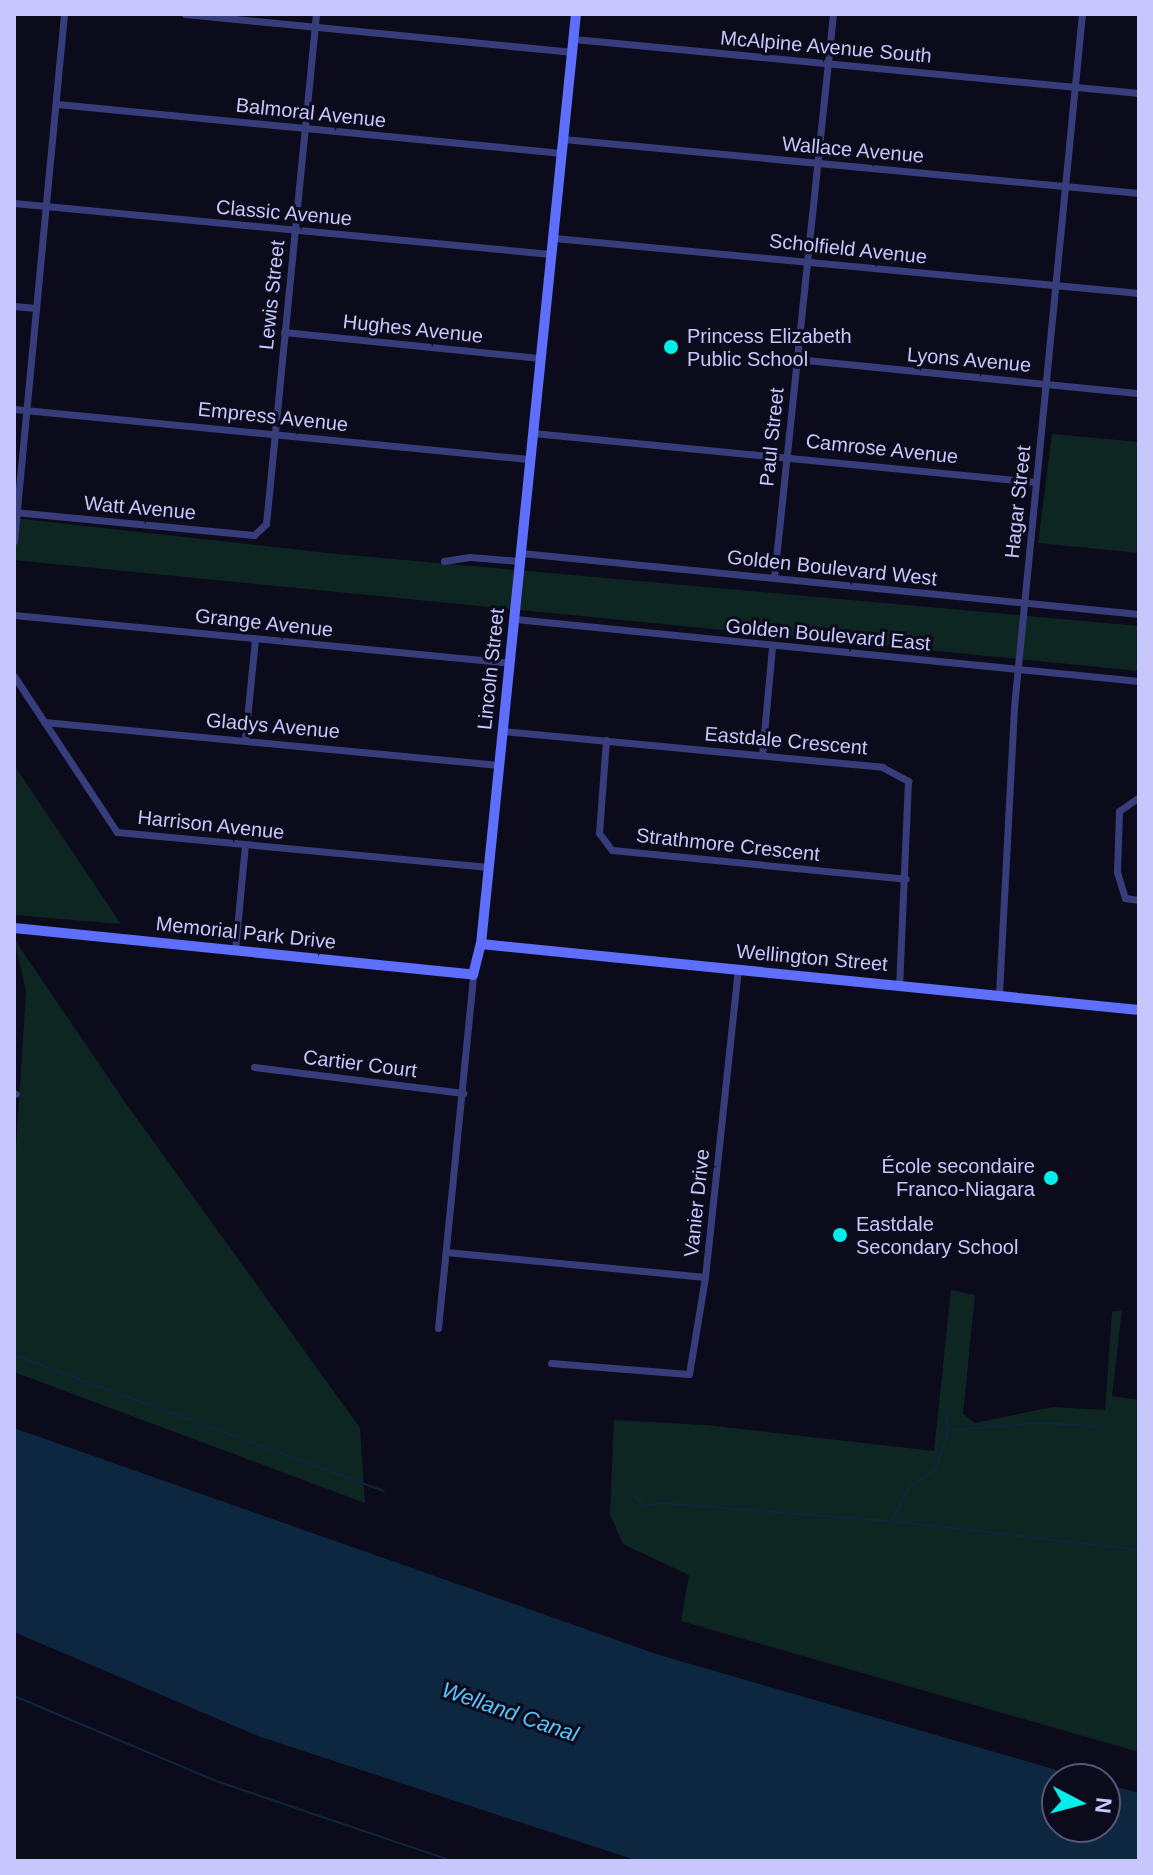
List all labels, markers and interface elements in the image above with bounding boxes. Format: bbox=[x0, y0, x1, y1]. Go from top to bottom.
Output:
street label: McAlpine Avenue South bbox=[719, 26, 933, 68]
street label: Balmoral Avenue bbox=[234, 93, 388, 133]
street label: Wallace Avenue bbox=[781, 132, 925, 168]
street label: Classic Avenue bbox=[214, 195, 354, 231]
street label: Scholfield Avenue bbox=[767, 229, 929, 269]
street label: Lewis Street bbox=[254, 239, 290, 351]
street label: Hughes Avenue bbox=[341, 310, 485, 348]
place label: Princess Elizabeth Public School bbox=[687, 324, 852, 371]
marker: Princess Elizabeth Public School bbox=[662, 338, 680, 356]
street label: Lyons Avenue bbox=[905, 343, 1033, 377]
street label: Paul Street bbox=[755, 387, 789, 487]
street label: Empress Avenue bbox=[196, 397, 350, 437]
street label: Camrose Avenue bbox=[804, 429, 960, 469]
street label: Hagar Street bbox=[1000, 444, 1036, 560]
street label: Watt Avenue bbox=[82, 491, 198, 525]
street label: Golden Boulevard West bbox=[726, 545, 938, 591]
street label: Grange Avenue bbox=[193, 604, 335, 642]
street label: Lincoln Street bbox=[473, 607, 509, 731]
street label: Golden Boulevard East bbox=[725, 614, 931, 656]
street label: Gladys Avenue bbox=[205, 708, 341, 744]
street label: Eastdale Crescent bbox=[704, 722, 868, 760]
street label: Harrison Avenue bbox=[136, 805, 286, 845]
street label: Strathmore Crescent bbox=[635, 823, 821, 867]
street label: Memorial Park Drive bbox=[155, 912, 337, 954]
street label: Wellington Street bbox=[735, 939, 889, 977]
street label: Cartier Court bbox=[302, 1045, 418, 1083]
street label: Vanier Drive bbox=[679, 1148, 715, 1258]
place label: École secondaire Franco-Niagara bbox=[882, 1154, 1035, 1201]
marker: École secondaire Franco-Niagara bbox=[1042, 1169, 1060, 1187]
place label: Eastdale Secondary School bbox=[856, 1212, 1018, 1259]
marker: Eastdale Secondary School bbox=[831, 1226, 849, 1244]
water label: Welland Canal bbox=[438, 1676, 582, 1748]
north arrow bbox=[1041, 1763, 1121, 1843]
text: N bbox=[1090, 1796, 1117, 1815]

